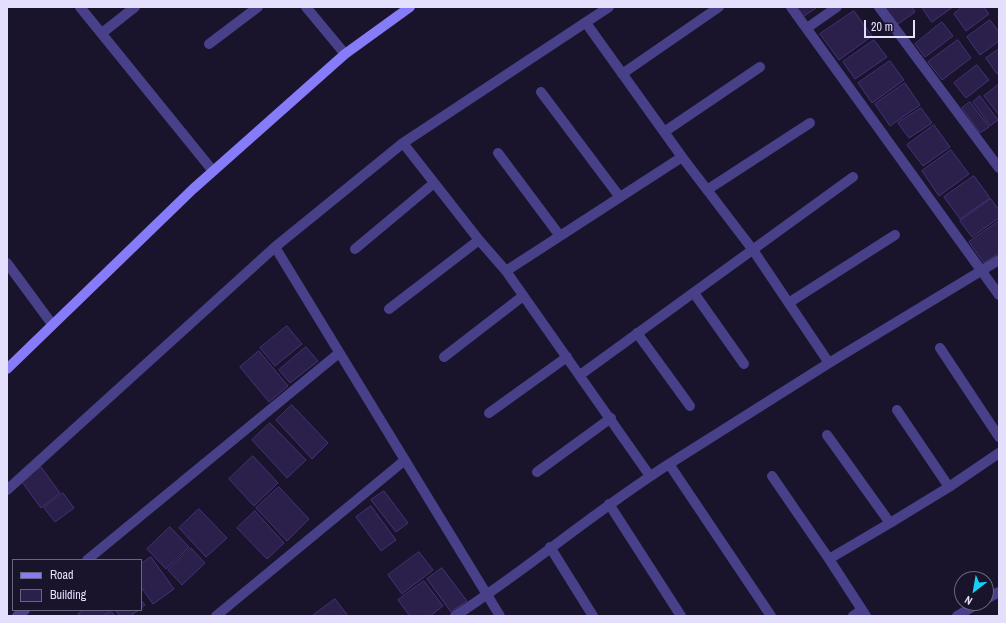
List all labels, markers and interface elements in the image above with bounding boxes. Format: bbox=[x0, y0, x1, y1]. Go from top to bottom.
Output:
scale bar bbox=[866, 12, 917, 38]
text: 20 m bbox=[871, 19, 893, 35]
legend bbox=[12, 559, 142, 611]
text: Road bbox=[50, 567, 74, 583]
north arrow bbox=[954, 571, 994, 611]
text: Building bbox=[50, 587, 86, 603]
text: N bbox=[962, 593, 975, 608]

